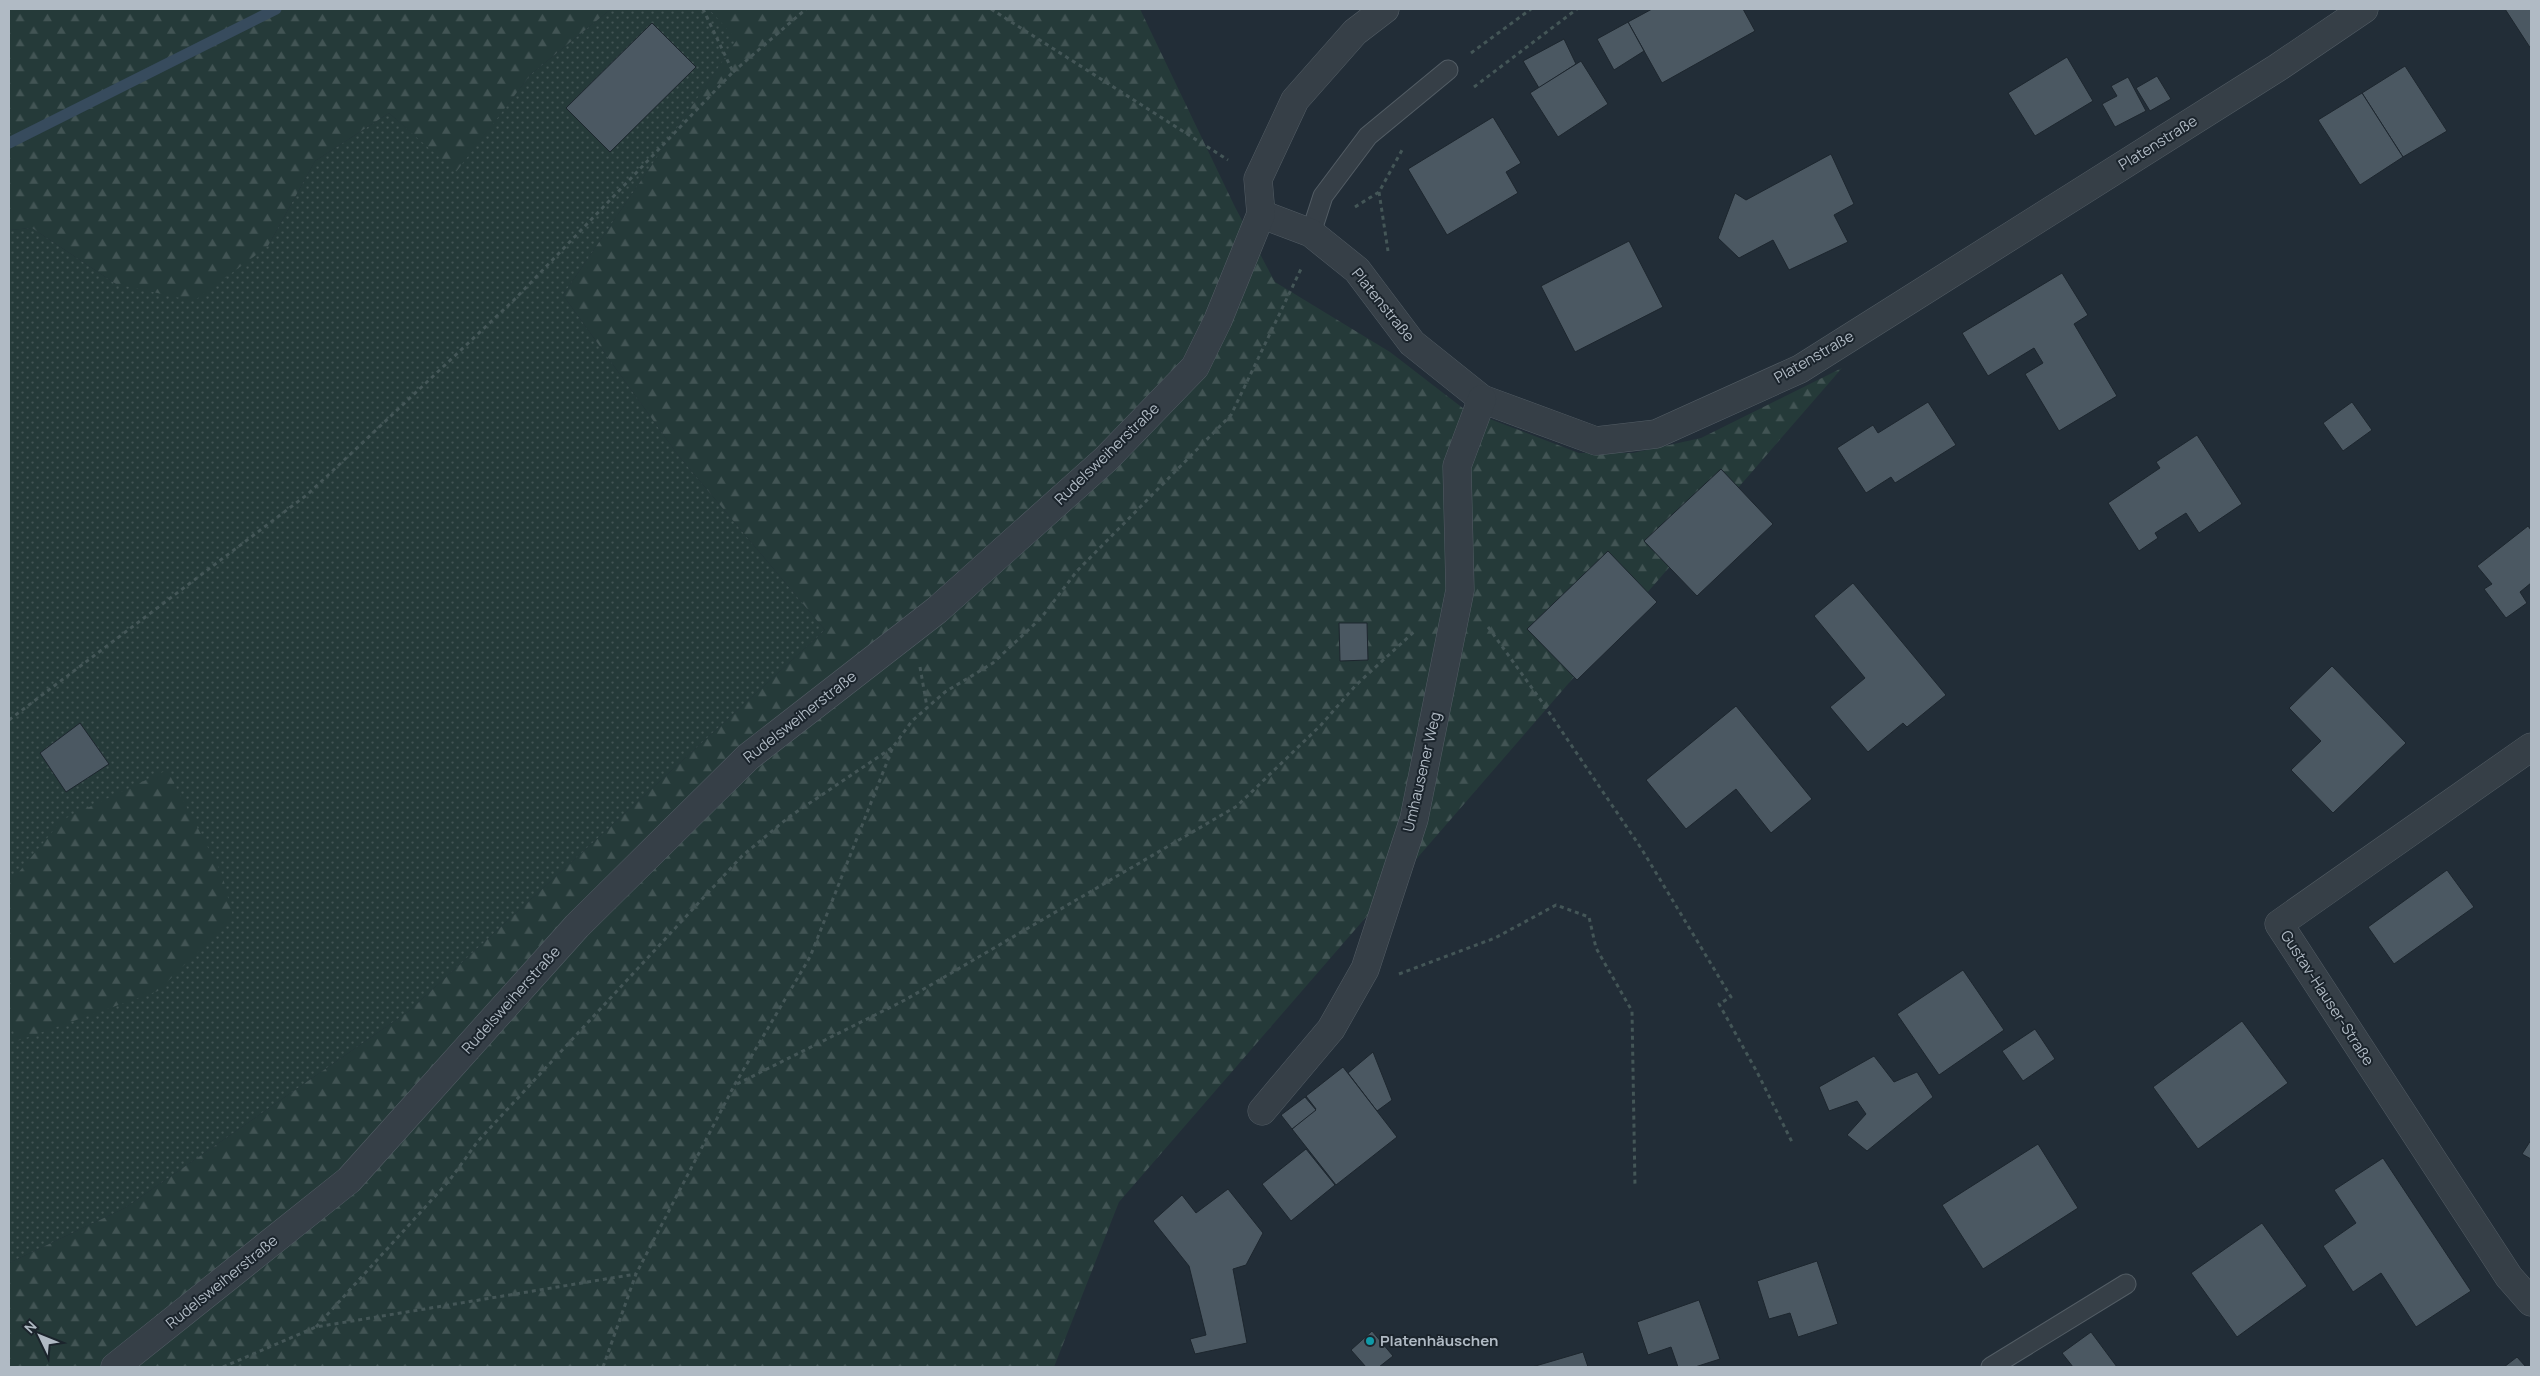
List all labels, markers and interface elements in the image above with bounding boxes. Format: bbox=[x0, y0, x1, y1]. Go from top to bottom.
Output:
street label: Platenstraße bbox=[2114, 110, 2201, 175]
street label: Platenstraße bbox=[1347, 263, 1420, 346]
street label: Platenstraße bbox=[1770, 325, 1858, 388]
street label: Rudelsweiherstraße bbox=[1050, 398, 1164, 509]
street label: Rudelsweiherstraße bbox=[739, 666, 861, 767]
street label: Umhausener Weg bbox=[1397, 710, 1446, 834]
street label: Gustav-Hauser-Straße bbox=[2276, 926, 2379, 1070]
street label: Rudelsweiherstraße bbox=[457, 941, 565, 1058]
street label: Rudelsweiherstraße bbox=[161, 1230, 282, 1333]
north arrow bbox=[15, 1311, 65, 1361]
text: N bbox=[20, 1317, 41, 1337]
place label: Platenhäuschen bbox=[1380, 1330, 1498, 1351]
marker: Platenhäuschen bbox=[1364, 1335, 1376, 1347]

